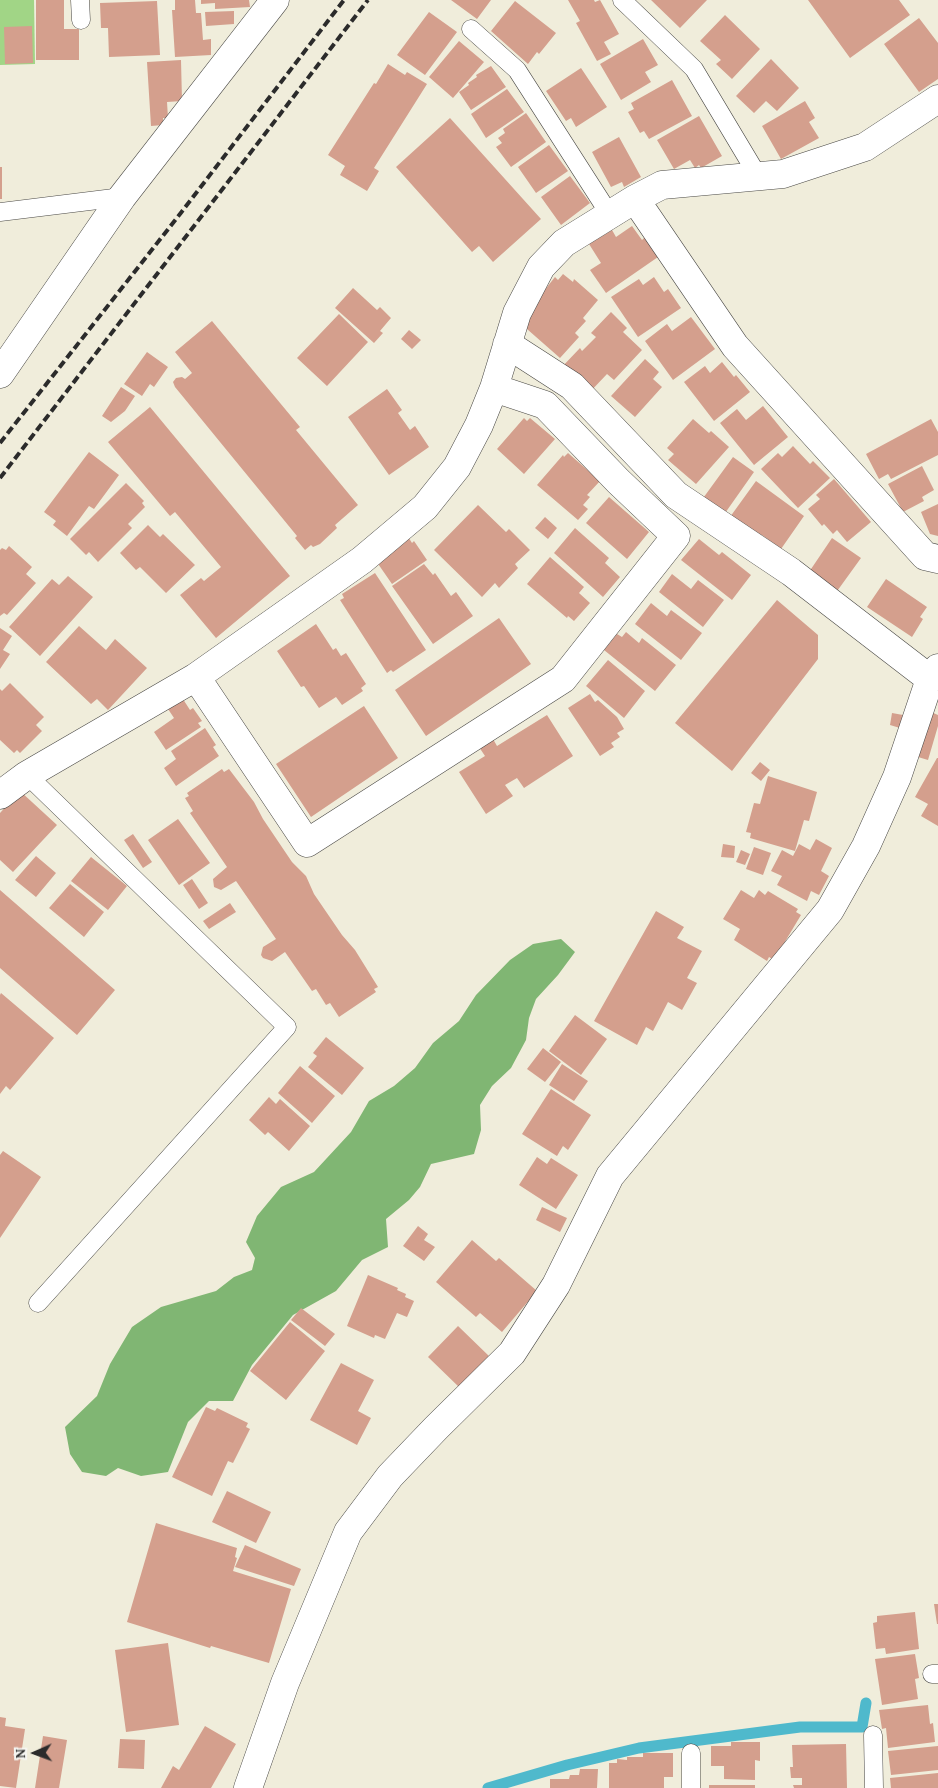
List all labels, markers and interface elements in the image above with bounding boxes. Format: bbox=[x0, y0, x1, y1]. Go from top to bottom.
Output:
north arrow bbox=[10, 1728, 60, 1778]
text: N bbox=[10, 1749, 30, 1759]

